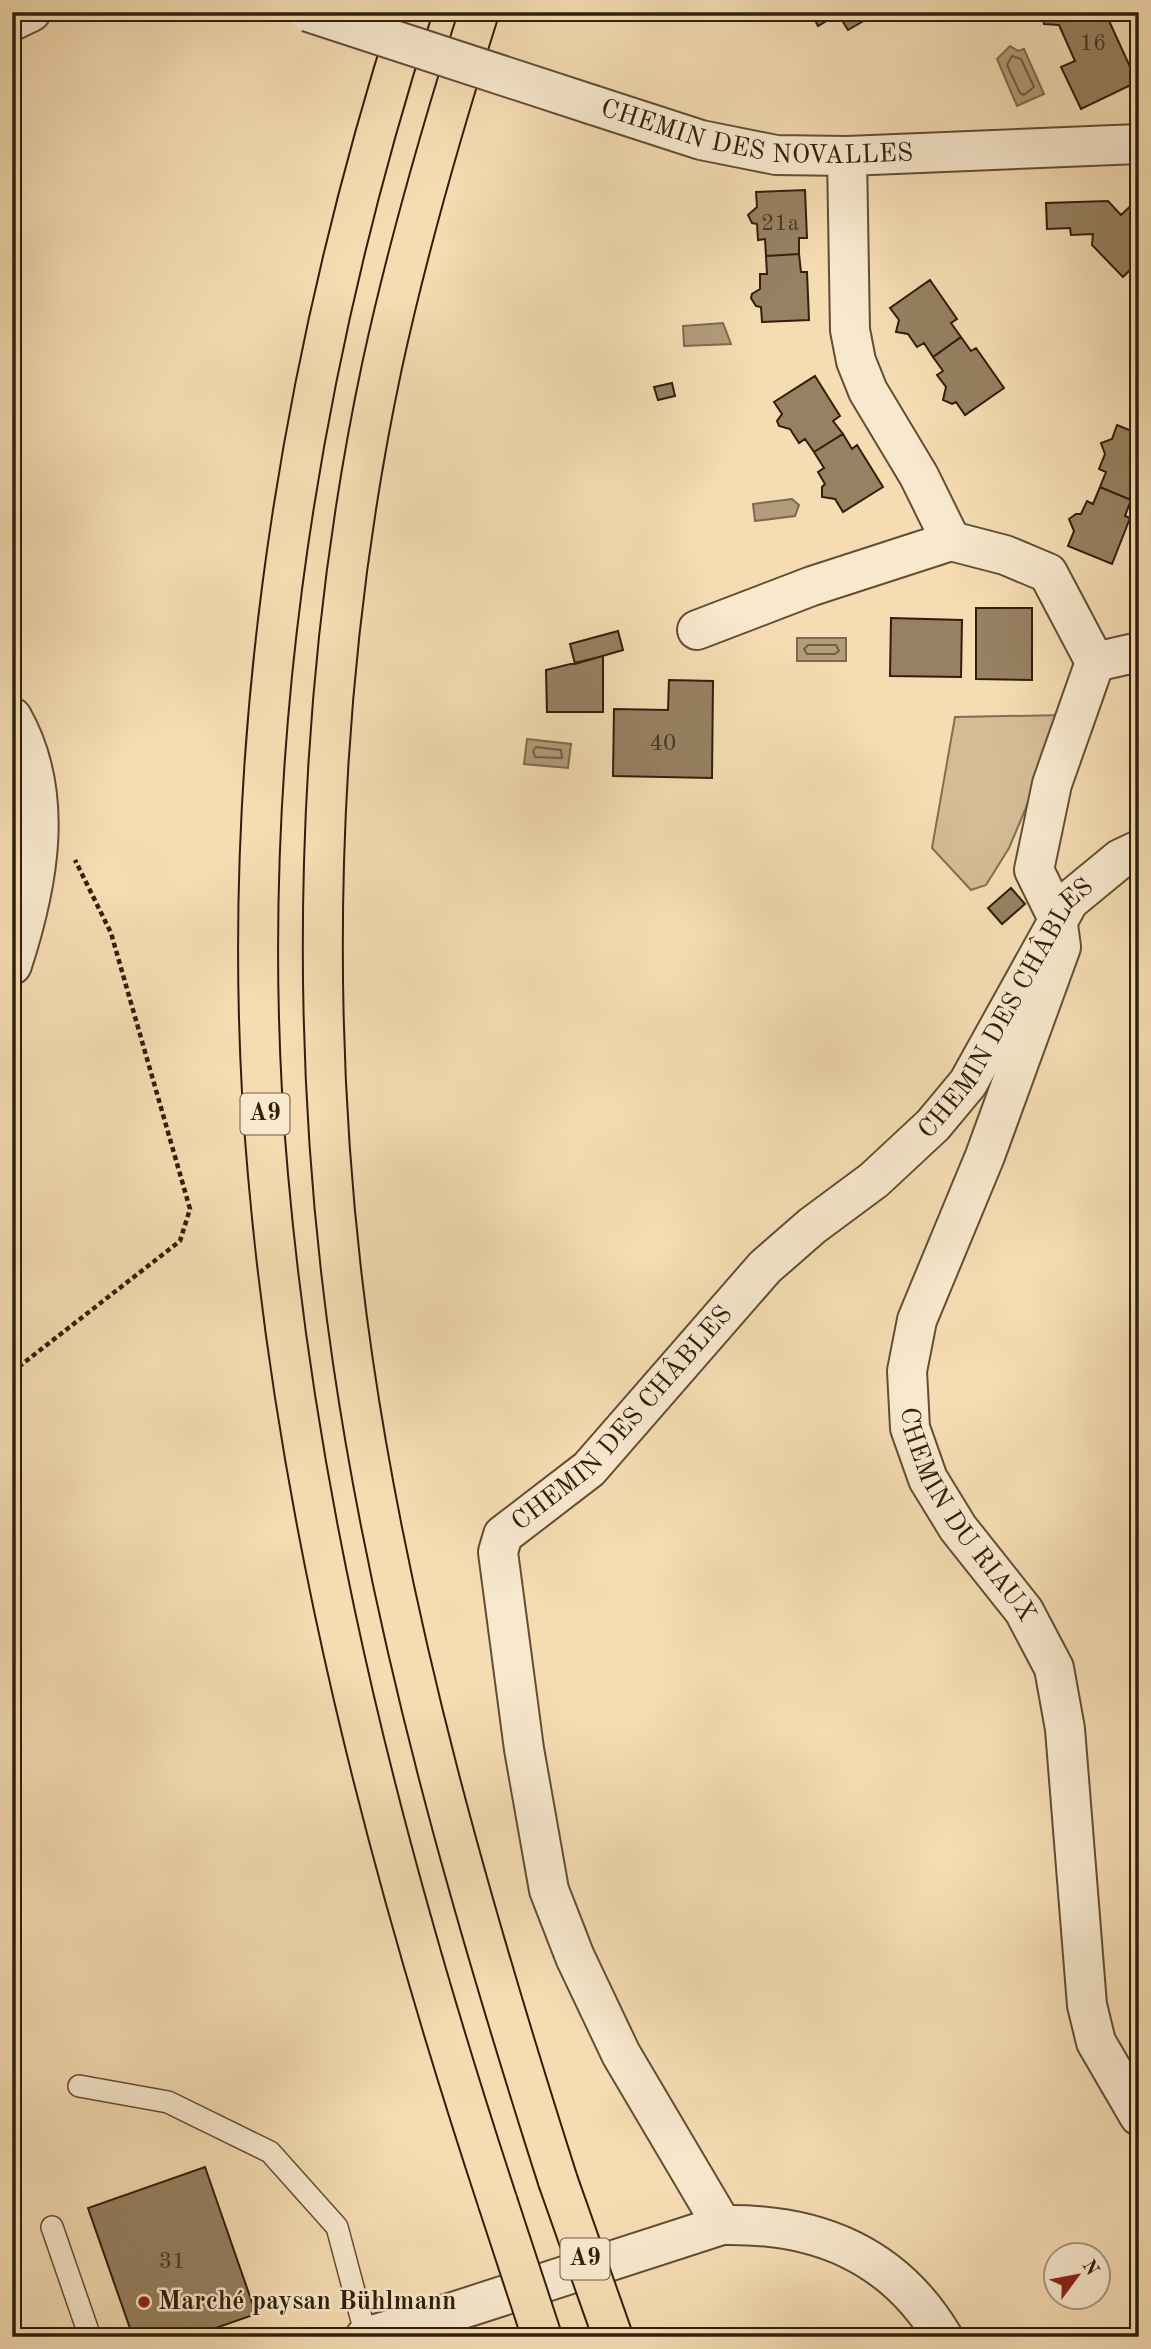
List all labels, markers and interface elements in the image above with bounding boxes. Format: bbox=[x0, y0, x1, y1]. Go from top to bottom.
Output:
house number: 16 bbox=[1080, 32, 1106, 55]
street label: CHEMIN DES NOVALLES bbox=[597, 95, 914, 169]
house number: 21a bbox=[761, 212, 799, 235]
house number: 40 bbox=[650, 732, 676, 755]
street label: CHEMIN DES CHÂBLES bbox=[914, 874, 1098, 1144]
road number: A9 bbox=[240, 1094, 290, 1134]
street label: CHEMIN DES CHÂBLES bbox=[507, 1301, 738, 1536]
street label: CHEMIN DU RIAUX bbox=[896, 1406, 1040, 1626]
road number: A9 bbox=[560, 2238, 610, 2280]
north arrow bbox=[1042, 2240, 1112, 2310]
house number: 31 bbox=[159, 2250, 185, 2273]
text: N bbox=[1077, 2257, 1101, 2280]
place label: Marché paysan Bühlmann bbox=[158, 2289, 457, 2315]
marker: Marché paysan Bühlmann bbox=[136, 2294, 152, 2310]

